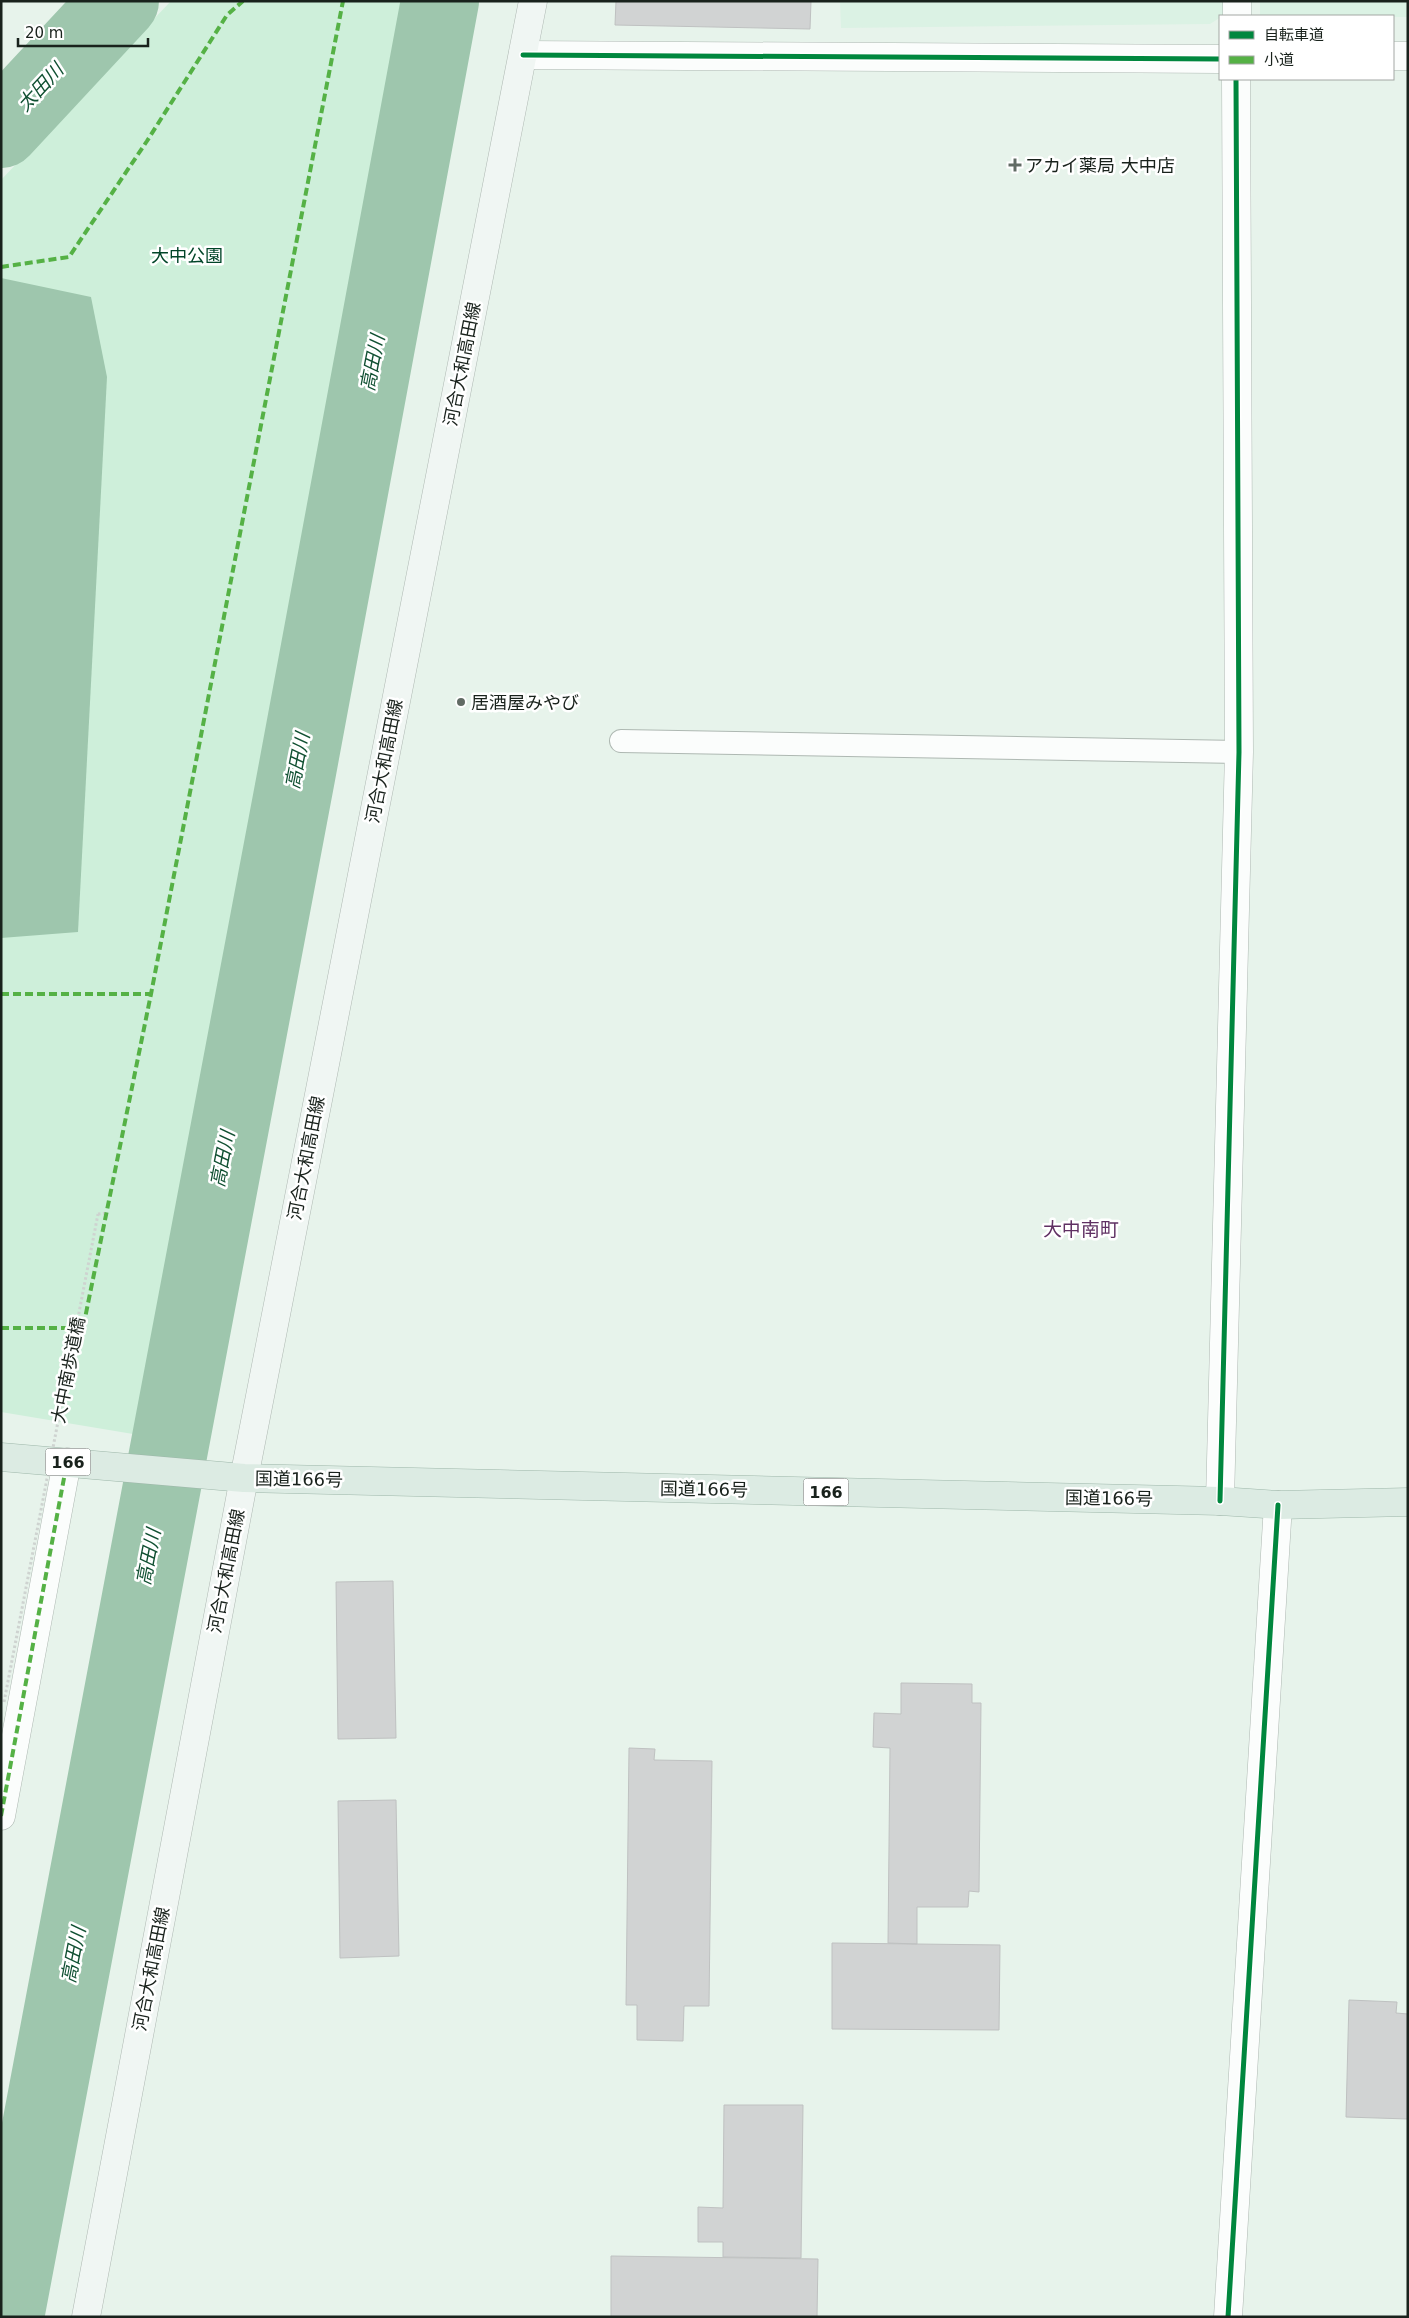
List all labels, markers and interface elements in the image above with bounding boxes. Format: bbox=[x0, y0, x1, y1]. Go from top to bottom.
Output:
scale bar bbox=[18, 15, 148, 47]
legend bbox=[1219, 15, 1394, 80]
text: 20 m bbox=[25, 24, 63, 42]
text: 自転車道 bbox=[1264, 26, 1324, 44]
text: 小道 bbox=[1264, 51, 1294, 69]
water label: 太田川 bbox=[13, 57, 69, 115]
place label: アカイ薬局 大中店 bbox=[1025, 155, 1175, 176]
marker: アカイ薬局 大中店 bbox=[1009, 159, 1021, 171]
park label: 大中公園 bbox=[151, 245, 223, 266]
street label: 河合大和高田線 bbox=[440, 300, 484, 428]
water label: 高田川 bbox=[356, 331, 389, 393]
place label: 居酒屋みやび bbox=[471, 692, 579, 713]
marker: 居酒屋みやび bbox=[455, 696, 467, 708]
street label: 河合大和高田線 bbox=[362, 697, 406, 825]
water label: 高田川 bbox=[281, 729, 314, 791]
street label: 河合大和高田線 bbox=[284, 1094, 328, 1222]
water label: 高田川 bbox=[206, 1127, 239, 1189]
district label: 大中南町 bbox=[1043, 1218, 1119, 1240]
street label: 大中南歩道橋 bbox=[47, 1315, 89, 1425]
road number: 166 bbox=[46, 1448, 90, 1475]
street label: 国道166号 bbox=[255, 1468, 343, 1490]
street label: 国道166号 bbox=[660, 1478, 748, 1500]
road number: 166 bbox=[804, 1478, 848, 1505]
street label: 国道166号 bbox=[1065, 1487, 1153, 1509]
street label: 河合大和高田線 bbox=[204, 1507, 248, 1635]
water label: 高田川 bbox=[132, 1525, 165, 1587]
street label: 河合大和高田線 bbox=[129, 1905, 173, 2033]
water label: 高田川 bbox=[57, 1923, 90, 1985]

